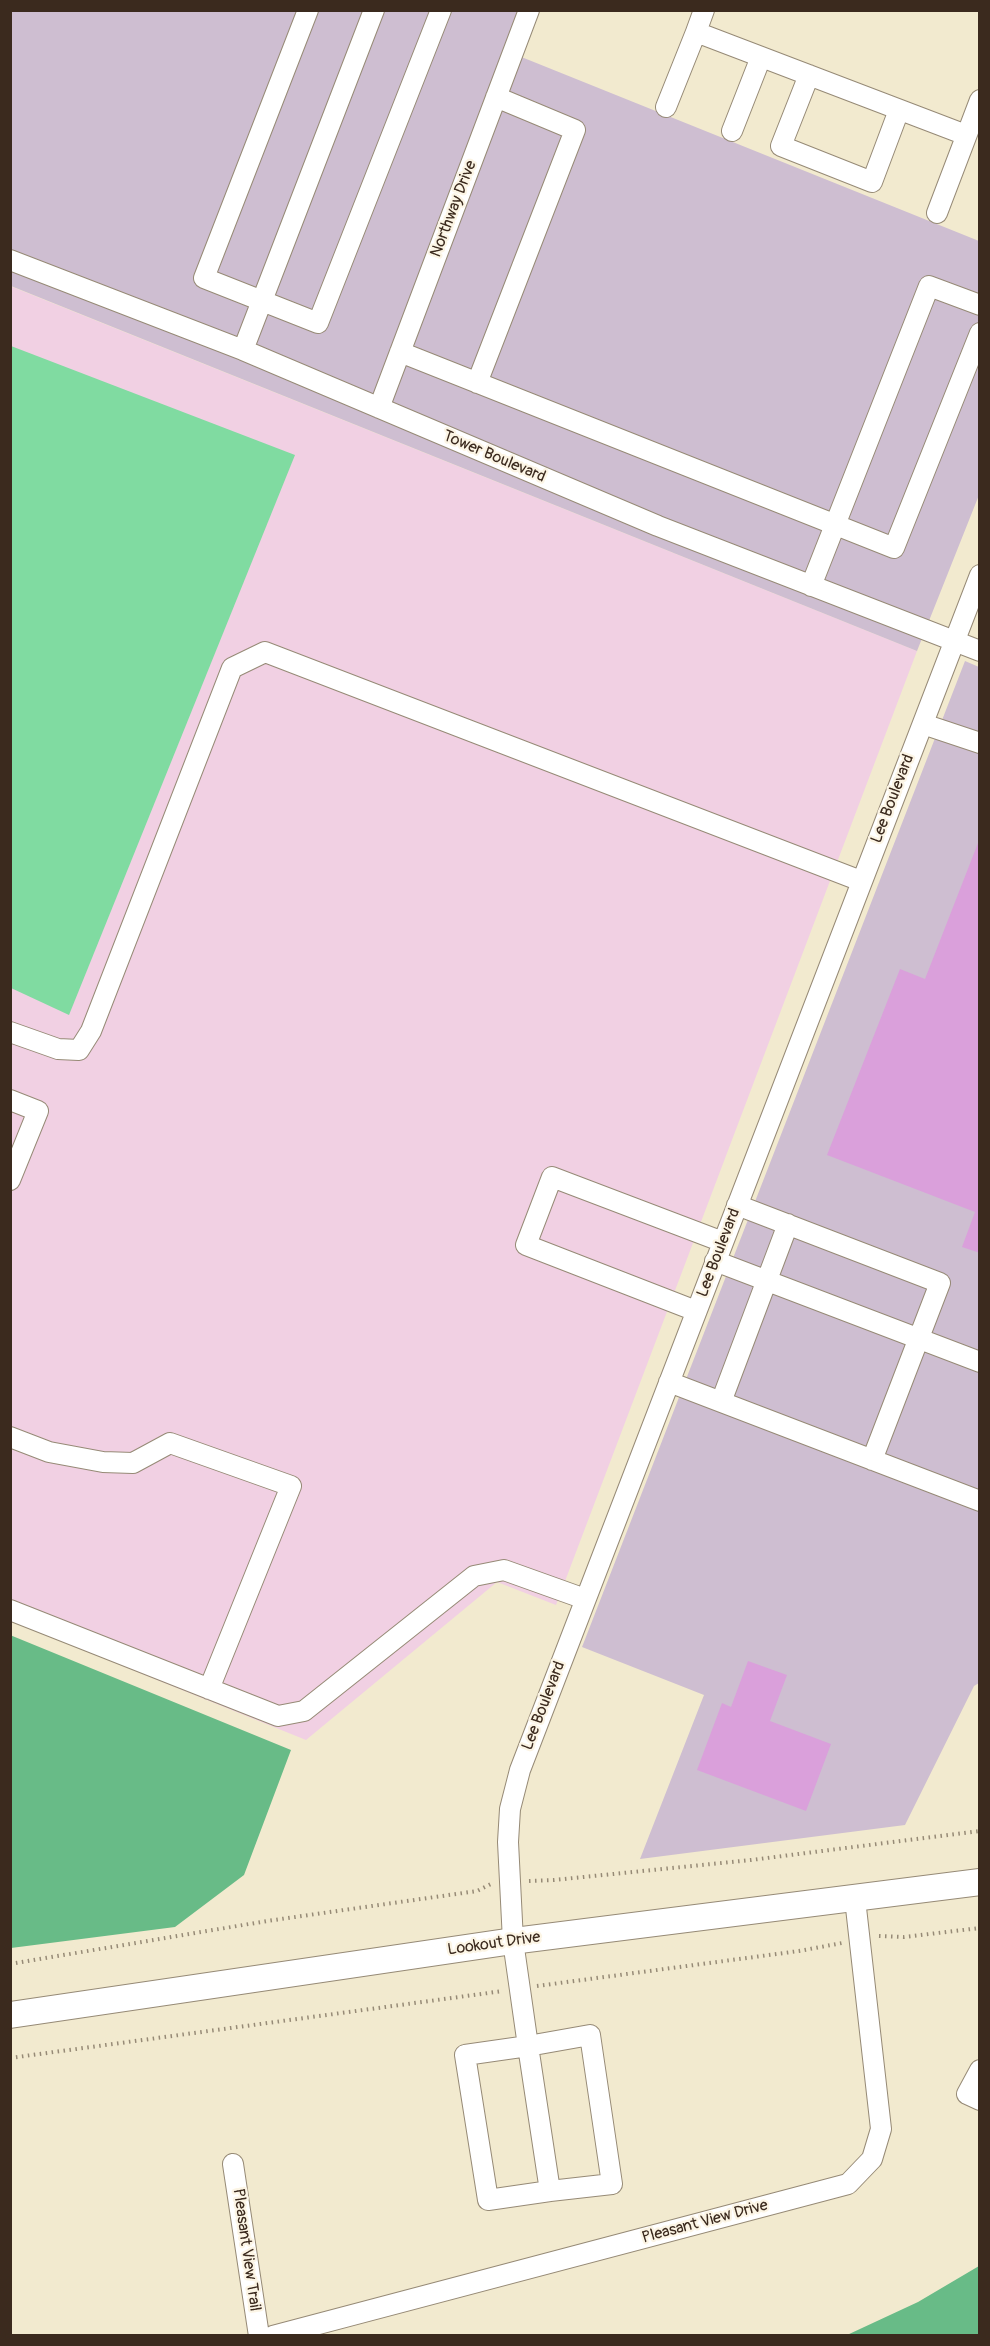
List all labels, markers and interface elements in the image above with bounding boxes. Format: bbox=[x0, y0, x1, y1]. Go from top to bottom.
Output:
street label: Northway Drive bbox=[427, 158, 481, 260]
street label: Tower Boulevard bbox=[440, 427, 548, 487]
street label: Lee Boulevard bbox=[867, 752, 919, 846]
street label: Lee Boulevard bbox=[693, 1206, 745, 1300]
street label: Lee Boulevard bbox=[518, 1659, 570, 1753]
street label: Lookout Drive bbox=[446, 1928, 542, 1960]
street label: Pleasant View Trail bbox=[228, 2187, 264, 2313]
street label: Pleasant View Drive bbox=[640, 2196, 770, 2248]

